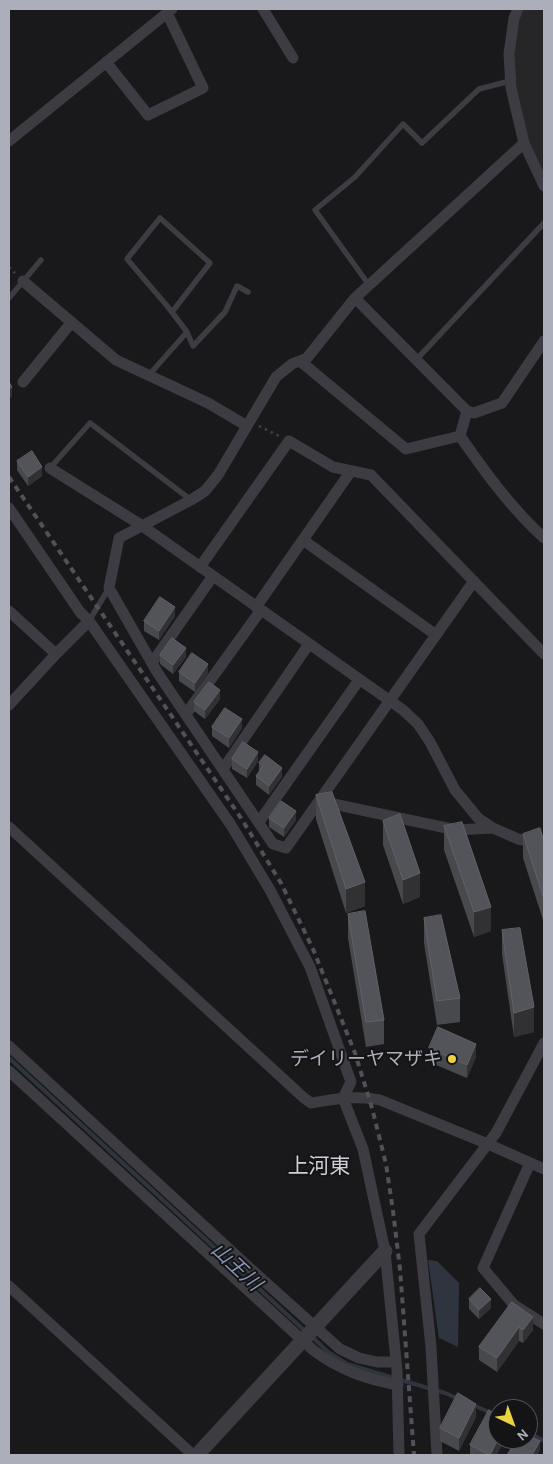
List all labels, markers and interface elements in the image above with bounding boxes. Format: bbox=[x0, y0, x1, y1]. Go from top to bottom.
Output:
place label: デイリーヤマザキ bbox=[290, 1048, 442, 1070]
marker: デイリーヤマザキ bbox=[446, 1053, 458, 1065]
district label: 上河東 bbox=[288, 1154, 350, 1180]
water label: 山王川 bbox=[206, 1238, 266, 1296]
north arrow bbox=[488, 1399, 538, 1449]
text: N bbox=[514, 1426, 531, 1443]

